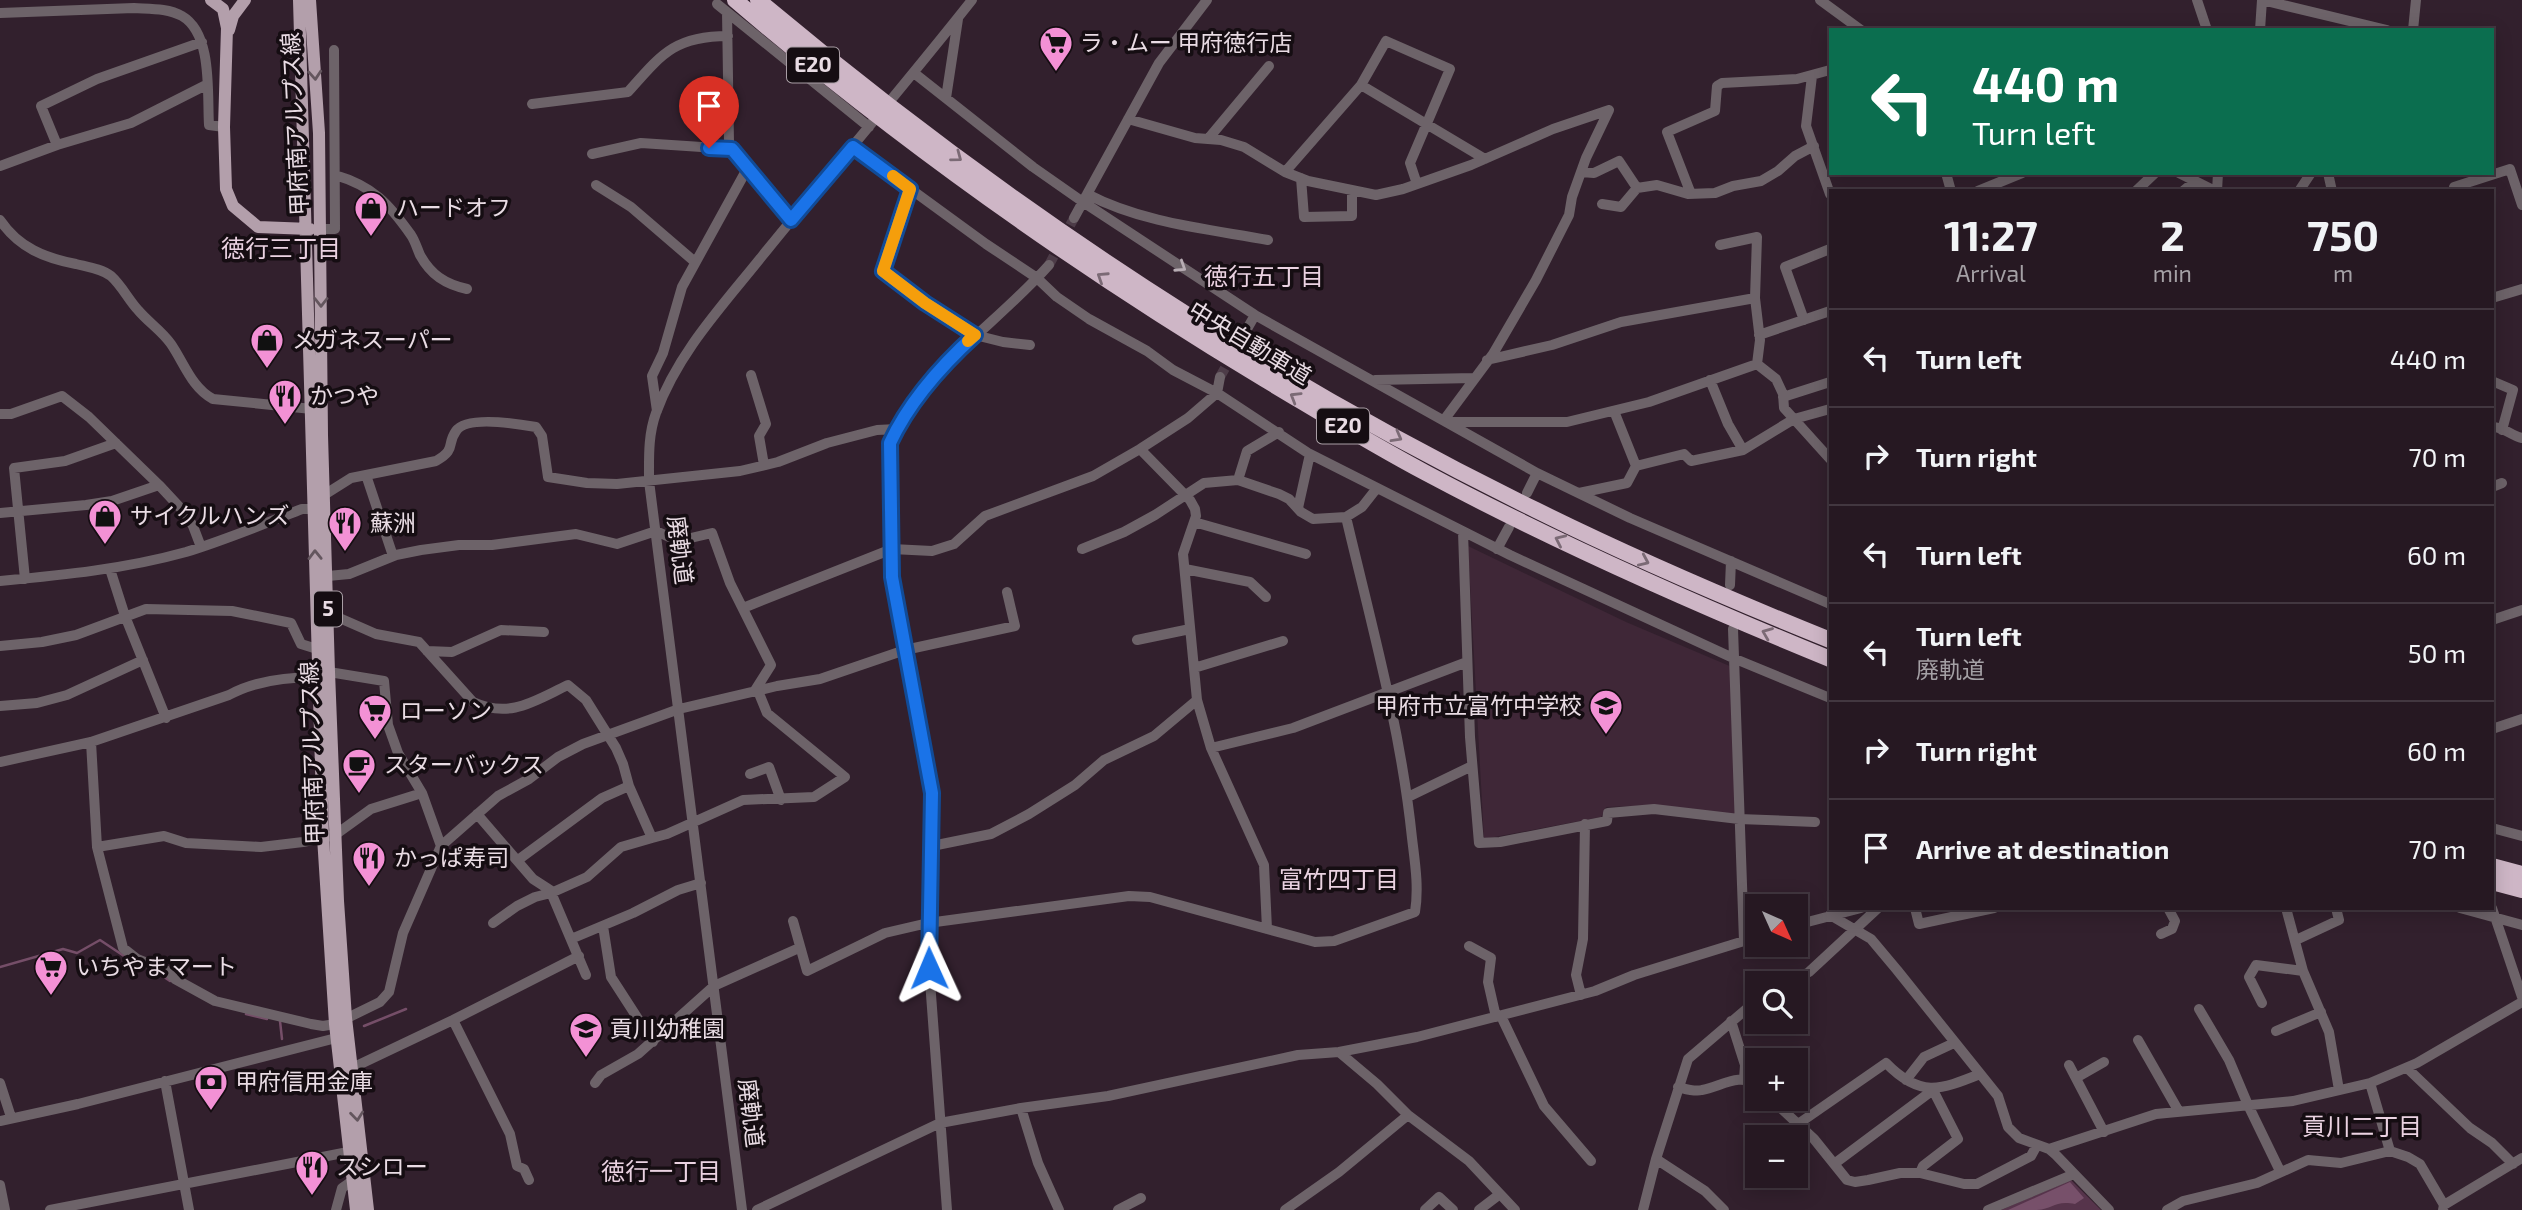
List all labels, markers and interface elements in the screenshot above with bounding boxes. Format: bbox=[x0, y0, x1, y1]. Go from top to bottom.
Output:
supermarket icon: ラ・ムー 甲府徳行店 bbox=[1037, 24, 1075, 73]
place label: ラ・ムー 甲府徳行店 bbox=[1080, 28, 1292, 56]
street label: 甲府南アルプス線 bbox=[275, 32, 313, 217]
road number: E20 bbox=[787, 48, 839, 82]
text: 440 m bbox=[1972, 53, 2119, 112]
icon: left bbox=[1857, 56, 1948, 147]
one-way arrow bbox=[307, 69, 322, 80]
pin bbox=[679, 76, 739, 148]
icon: arrive bbox=[690, 87, 728, 125]
text: Turn left bbox=[1972, 113, 2096, 151]
one-way arrow bbox=[949, 148, 962, 161]
shop icon: ハードオフ bbox=[352, 189, 390, 238]
place label: ハードオフ bbox=[396, 193, 511, 221]
text: 11:27 bbox=[1944, 209, 2038, 259]
text: 2 bbox=[2160, 209, 2185, 259]
text: 750 bbox=[2307, 209, 2379, 259]
district label: 徳行三丁目 bbox=[221, 233, 341, 262]
one-way arrow bbox=[1174, 258, 1187, 271]
text: Arrival bbox=[1956, 259, 2026, 287]
text: min bbox=[2153, 259, 2192, 287]
text: m bbox=[2333, 259, 2353, 287]
district label: 徳行五丁目 bbox=[1204, 261, 1324, 290]
one-way arrow bbox=[1097, 272, 1110, 285]
street label: 中央自動車道 bbox=[1184, 295, 1317, 390]
one-way arrow bbox=[314, 297, 329, 308]
shop icon: メガネスーパー bbox=[248, 321, 286, 370]
place label: メガネスーパー bbox=[292, 325, 453, 353]
icon: left bbox=[1857, 339, 1895, 377]
text: Turn left bbox=[1916, 343, 2022, 374]
text: 440 m bbox=[2390, 343, 2466, 374]
restaurant icon: かつや bbox=[266, 377, 304, 426]
place label: かつや bbox=[310, 381, 379, 409]
one-way arrow bbox=[1290, 393, 1303, 406]
road number: E20 bbox=[1317, 408, 1369, 444]
one-way arrow bbox=[1389, 429, 1402, 442]
icon: right bbox=[1857, 437, 1895, 475]
text: Turn right bbox=[1916, 441, 2037, 472]
text: 70 m bbox=[2408, 441, 2466, 472]
shop icon: サイクルハンズ bbox=[86, 497, 124, 546]
place label: サイクルハンズ bbox=[130, 501, 289, 529]
restaurant icon: 蘇洲 bbox=[326, 504, 364, 553]
place label: 蘇洲 bbox=[370, 508, 416, 536]
street label: 廃軌道 bbox=[663, 514, 699, 586]
one-way arrow bbox=[1555, 534, 1567, 548]
icon: left bbox=[1857, 535, 1895, 573]
text: Turn left bbox=[1916, 539, 2022, 570]
text: 60 m bbox=[2407, 539, 2466, 570]
one-way arrow bbox=[307, 550, 322, 561]
one-way arrow bbox=[1637, 553, 1649, 567]
road number: 5 bbox=[314, 592, 342, 626]
text: Turn left bbox=[1916, 620, 2022, 651]
one-way arrow bbox=[1762, 628, 1774, 642]
icon: left bbox=[1857, 633, 1895, 671]
text: 50 m bbox=[2408, 637, 2466, 668]
text: 廃軌道 bbox=[1916, 655, 1985, 683]
street label: 甲府南アルプス線 bbox=[294, 661, 328, 845]
school or university icon: 甲府市立富竹中学校 bbox=[1587, 687, 1625, 736]
place label: 甲府市立富竹中学校 bbox=[1375, 691, 1582, 719]
supermarket icon: ローソン bbox=[356, 692, 394, 741]
place label: ローソン bbox=[400, 696, 492, 724]
icon: right bbox=[1857, 731, 1895, 769]
text: Turn right bbox=[1916, 735, 2037, 766]
text: 60 m bbox=[2407, 735, 2466, 766]
cafe icon: スターバックス bbox=[340, 746, 378, 795]
place label: スターバックス bbox=[384, 750, 544, 778]
icon: arrive bbox=[1857, 829, 1895, 867]
text: Arrive at destination bbox=[1916, 833, 2169, 864]
text: 70 m bbox=[2408, 833, 2466, 864]
restaurant icon: かっぱ寿司 bbox=[350, 839, 388, 888]
place label: かっぱ寿司 bbox=[394, 843, 509, 871]
district label: 富竹四丁目 bbox=[1279, 864, 1399, 893]
north arrow bbox=[1745, 894, 1808, 957]
map controls bbox=[1745, 894, 1808, 1188]
position arrow bbox=[892, 931, 966, 1005]
supermarket icon: いちやまマート bbox=[32, 948, 70, 997]
place label: いちやまマート bbox=[76, 952, 237, 980]
button: search bbox=[1745, 971, 1808, 1034]
school or university icon: 貢川幼稚園 bbox=[567, 1010, 605, 1059]
place label: 貢川幼稚園 bbox=[610, 1014, 725, 1042]
button: + bbox=[1745, 1048, 1808, 1111]
bank icon: 甲府信用金庫 bbox=[192, 1063, 230, 1112]
place label: 甲府信用金庫 bbox=[235, 1067, 373, 1095]
street label: 廃軌道 bbox=[734, 1077, 770, 1149]
one-way arrow bbox=[349, 1111, 364, 1122]
district label: 貢川二丁目 bbox=[2302, 1111, 2422, 1140]
button: − bbox=[1745, 1125, 1808, 1188]
restaurant icon: スシロー bbox=[293, 1148, 331, 1197]
place label: スシロー bbox=[336, 1152, 428, 1180]
district label: 徳行一丁目 bbox=[601, 1156, 721, 1185]

